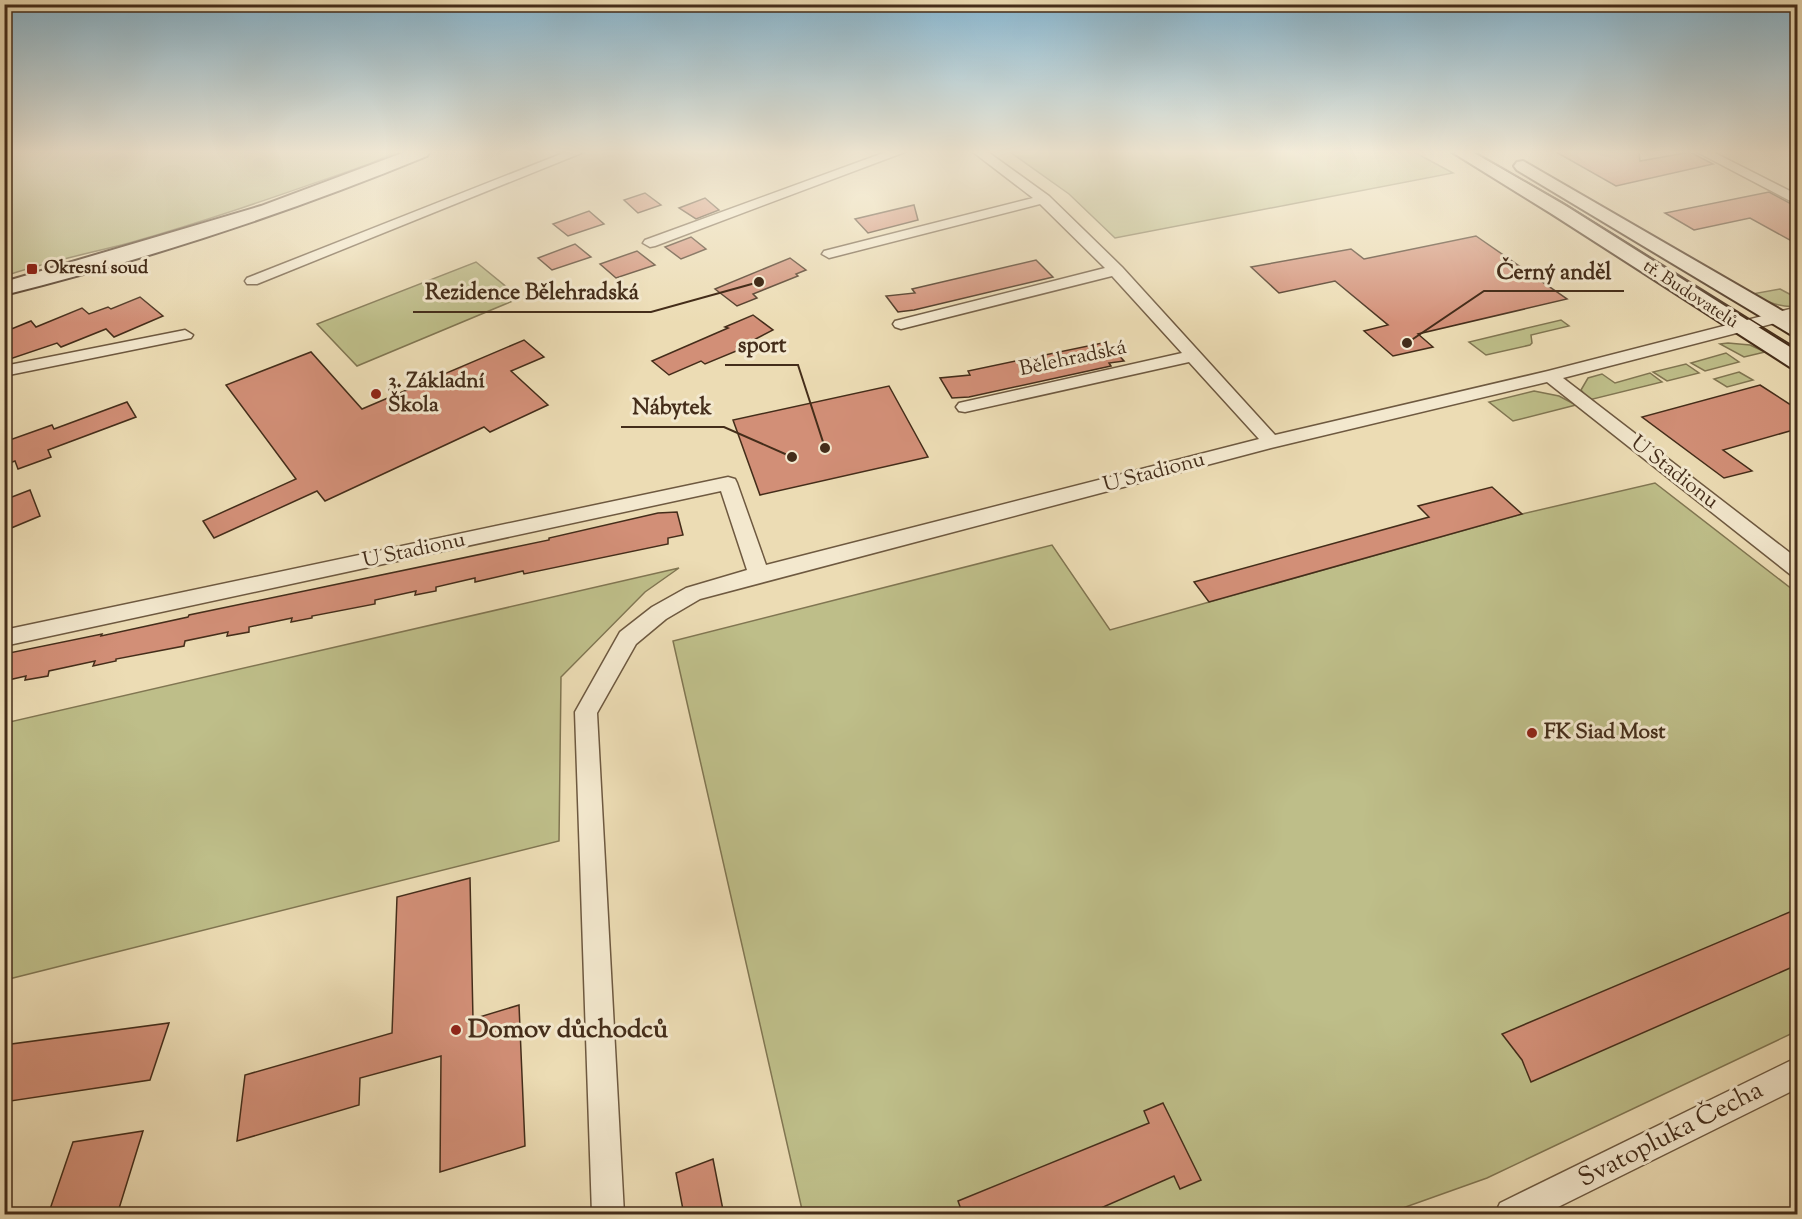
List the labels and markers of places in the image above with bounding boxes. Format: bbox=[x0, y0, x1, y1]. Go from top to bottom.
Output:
callout: Černý anděl bbox=[1484, 251, 1624, 291]
place label: Okresní soud bbox=[44, 256, 149, 282]
marker: Okresní soud bbox=[25, 262, 39, 276]
callout: Rezidence Bělehradská bbox=[413, 272, 651, 312]
callout: sport bbox=[725, 325, 798, 365]
place label: 3. Základní Škola bbox=[388, 367, 485, 421]
marker: 3. Základní Škola bbox=[369, 387, 383, 401]
callout: Nábytek bbox=[621, 387, 724, 427]
place label: FK Siad Most bbox=[1544, 718, 1666, 748]
marker: FK Siad Most bbox=[1525, 726, 1539, 740]
place label: Domov důchodců bbox=[468, 1012, 668, 1049]
marker: Domov důchodců bbox=[449, 1023, 463, 1037]

